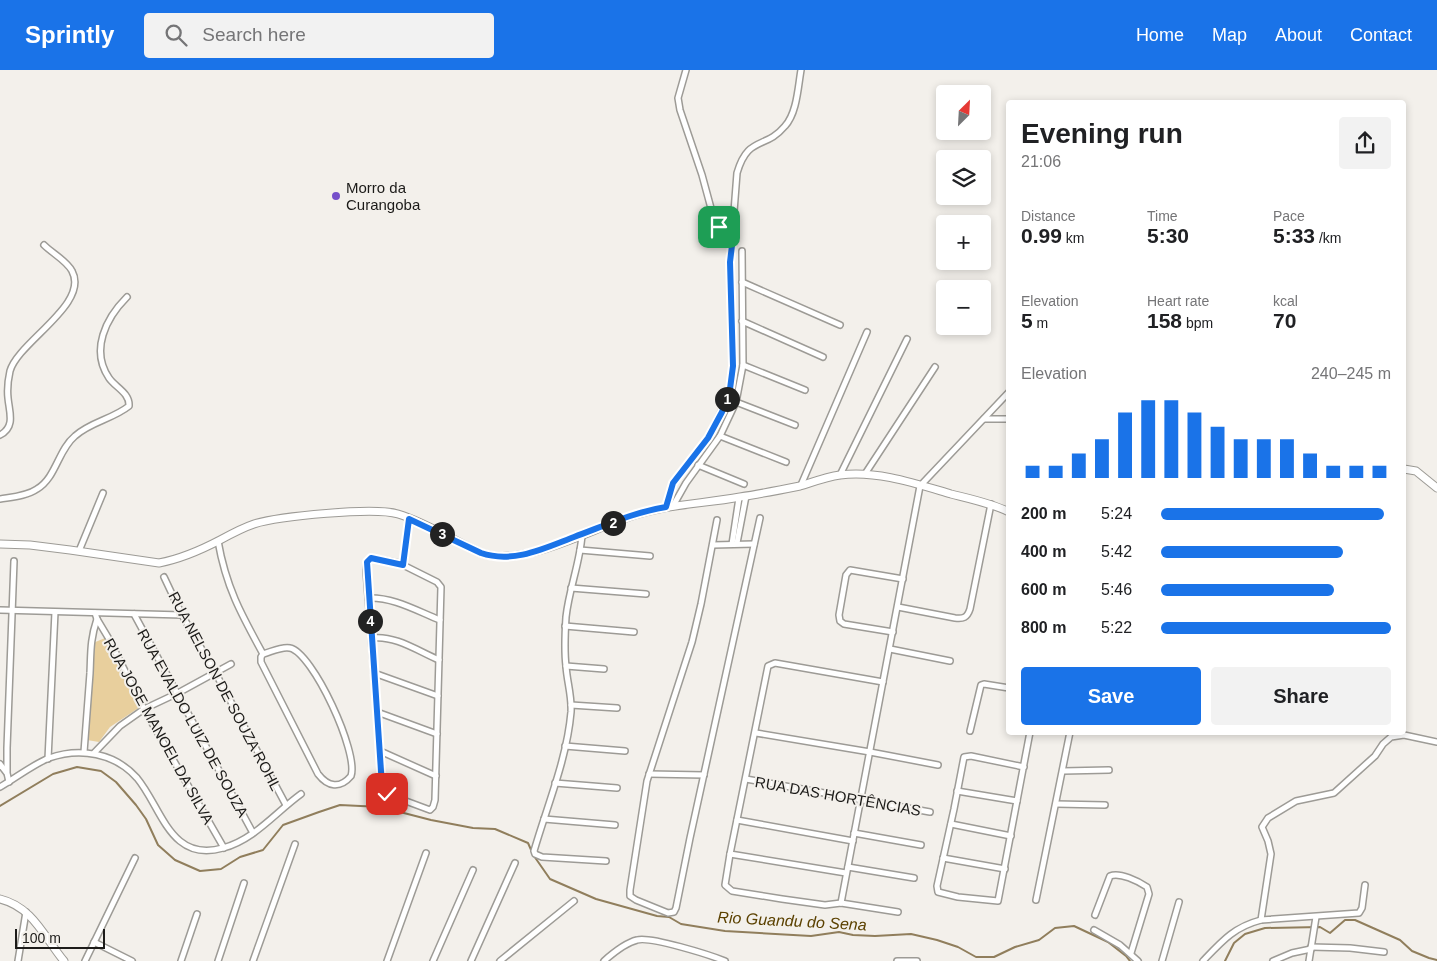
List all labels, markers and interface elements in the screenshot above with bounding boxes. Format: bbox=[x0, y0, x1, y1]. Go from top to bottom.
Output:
search box bbox=[144, 13, 494, 58]
text: Sprintly bbox=[25, 21, 114, 48]
icon: search bbox=[162, 21, 190, 49]
text: Search here bbox=[202, 24, 306, 45]
text: Home bbox=[1136, 25, 1184, 45]
text: Map bbox=[1212, 25, 1247, 45]
text: About bbox=[1275, 25, 1322, 45]
text: Contact bbox=[1350, 25, 1412, 45]
north arrow bbox=[936, 85, 991, 140]
map controls bbox=[936, 85, 991, 335]
button: share bbox=[1339, 117, 1391, 169]
text: Evening run bbox=[1021, 118, 1183, 149]
button: layers bbox=[936, 150, 991, 205]
text: 21:06 bbox=[1021, 153, 1061, 170]
place label: Morro da Curangoba bbox=[346, 179, 421, 213]
marker: Morro da Curangoba bbox=[330, 190, 342, 202]
pin bbox=[698, 206, 740, 248]
text: Distance bbox=[1021, 208, 1075, 224]
text: Time bbox=[1147, 208, 1178, 224]
text: Pace bbox=[1273, 208, 1305, 224]
icon: arrive bbox=[705, 213, 733, 241]
button: + bbox=[936, 215, 991, 270]
text: 0.99 bbox=[1021, 224, 1062, 247]
text: 5:30 bbox=[1147, 224, 1189, 247]
text: 5:33 bbox=[1273, 224, 1315, 247]
text: km bbox=[1062, 230, 1084, 246]
text: /km bbox=[1315, 230, 1341, 246]
button: − bbox=[936, 280, 991, 335]
text: Elevation bbox=[1021, 293, 1079, 309]
text: Heart rate bbox=[1147, 293, 1209, 309]
text: kcal bbox=[1273, 293, 1298, 309]
text: 5 bbox=[1021, 309, 1033, 332]
text: 158 bbox=[1147, 309, 1182, 332]
text: 70 bbox=[1273, 309, 1296, 332]
text: m bbox=[1033, 315, 1048, 331]
text: bpm bbox=[1182, 315, 1213, 331]
text: Elevation bbox=[1021, 365, 1087, 382]
text: 240–245 m bbox=[1311, 365, 1391, 382]
pin: 1 bbox=[714, 386, 740, 412]
text: 1 bbox=[724, 391, 731, 407]
text: 200 m bbox=[1021, 505, 1066, 522]
text: 5:24 bbox=[1101, 505, 1132, 522]
pin: 2 bbox=[600, 510, 626, 536]
text: 2 bbox=[610, 515, 617, 531]
pin: 3 bbox=[430, 522, 454, 546]
text: 3 bbox=[439, 526, 446, 542]
text: 400 m bbox=[1021, 543, 1066, 560]
text: 5:42 bbox=[1101, 543, 1132, 560]
text: 600 m bbox=[1021, 581, 1066, 598]
text: 5:46 bbox=[1101, 581, 1132, 598]
street label: RUA NELSON DE SOUZA ROHL bbox=[165, 589, 285, 793]
pin: 4 bbox=[358, 608, 382, 634]
text: 4 bbox=[367, 613, 374, 629]
text: 800 m bbox=[1021, 619, 1066, 636]
text: 5:22 bbox=[1101, 619, 1132, 636]
street label: RUA EVALDO LUIZ DE SOUZA bbox=[134, 626, 252, 820]
street label: RUA JOSE MANOEL DA SILVA bbox=[101, 635, 217, 827]
button: Save bbox=[1021, 667, 1201, 725]
button: Share bbox=[1211, 667, 1391, 725]
pin bbox=[366, 773, 408, 815]
street label: RUA DAS HORTÊNCIAS bbox=[754, 773, 922, 819]
icon: check bbox=[373, 780, 401, 808]
water label: Rio Guandu do Sena bbox=[717, 909, 867, 933]
scale bar bbox=[15, 926, 105, 949]
text: 100 m bbox=[22, 930, 61, 946]

